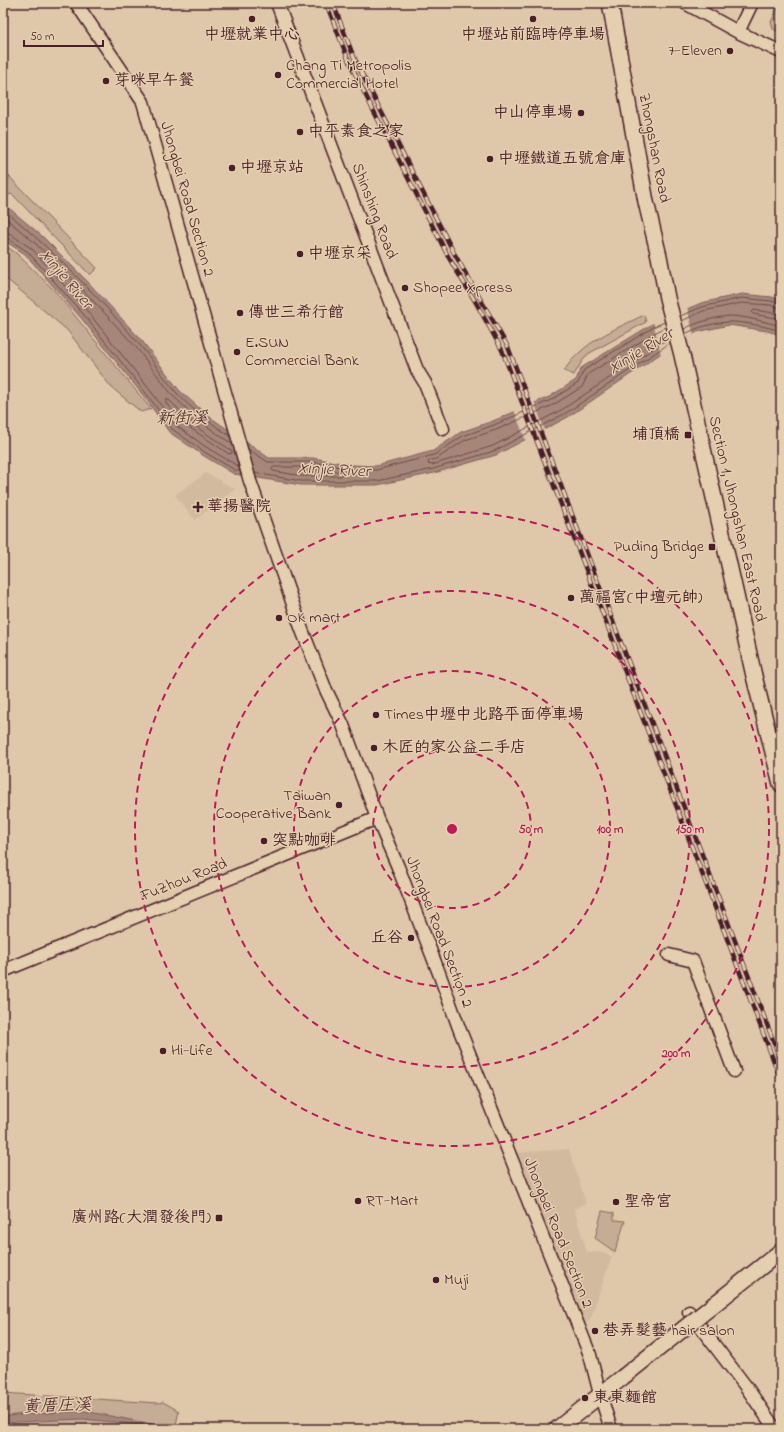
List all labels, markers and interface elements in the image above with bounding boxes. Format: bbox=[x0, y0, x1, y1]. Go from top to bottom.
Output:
marker: 中壢就業中心 bbox=[247, 14, 257, 24]
marker: 中壢站前臨時停車場 bbox=[528, 14, 538, 24]
scale bar bbox=[24, 22, 103, 48]
place label: 中壢就業中心 bbox=[204, 23, 300, 47]
place label: 中壢站前臨時停車場 bbox=[461, 23, 605, 47]
text: 50 m bbox=[30, 28, 54, 46]
place label: 7-Eleven bbox=[668, 39, 722, 63]
marker: 7-Eleven bbox=[725, 46, 735, 56]
place label: Chang Ti Metropolis Commercial Hotel bbox=[286, 54, 412, 96]
place label: 芽咪早午餐 bbox=[114, 69, 194, 93]
marker: Chang Ti Metropolis Commercial Hotel bbox=[273, 70, 283, 80]
marker: 芽咪早午餐 bbox=[101, 76, 111, 86]
street label: Zhongshan Road bbox=[632, 91, 676, 205]
place label: 中山停車場 bbox=[493, 101, 573, 125]
marker: 中山停車場 bbox=[576, 108, 586, 118]
street label: Jhongbei Road Section 2 bbox=[153, 119, 221, 279]
place label: 中平素食之家 bbox=[308, 120, 404, 144]
marker: 中平素食之家 bbox=[295, 127, 305, 137]
place label: 中壢鐵道五號倉庫 bbox=[498, 147, 626, 171]
marker: 中壢鐵道五號倉庫 bbox=[485, 154, 495, 164]
place label: 中壢京站 bbox=[240, 156, 304, 180]
street label: Shinshing Road bbox=[345, 159, 403, 263]
marker: 中壢京站 bbox=[227, 163, 237, 173]
place label: 中壢京采 bbox=[308, 242, 372, 266]
water label: Xinjie River bbox=[33, 243, 100, 317]
marker: 中壢京采 bbox=[295, 249, 305, 259]
place label: Shopee Xpress bbox=[413, 276, 513, 300]
marker: Shopee Xpress bbox=[400, 283, 410, 293]
place label: 傳世三希行館 bbox=[248, 301, 344, 325]
marker: 傳世三希行館 bbox=[235, 308, 245, 318]
water label: Xinjie River bbox=[604, 320, 681, 380]
place label: E.SUN Commercial Bank bbox=[245, 331, 360, 373]
marker: E.SUN Commercial Bank bbox=[232, 347, 242, 357]
water label: 新街溪 bbox=[157, 406, 208, 431]
street label: Section 1, Jhongshan East Road bbox=[702, 414, 772, 624]
place label: 埔頂橋 bbox=[632, 423, 680, 447]
marker: 埔頂橋 bbox=[683, 430, 693, 440]
water label: Xinjie River bbox=[297, 456, 373, 485]
place label: 華揚醫院 bbox=[207, 495, 271, 519]
marker: 華揚醫院 bbox=[192, 501, 204, 513]
place label: Puding Bridge bbox=[614, 535, 705, 559]
marker: Puding Bridge bbox=[707, 542, 717, 552]
place label: 萬福宮(中壇元帥) bbox=[579, 586, 703, 610]
marker: 萬福宮(中壇元帥) bbox=[566, 593, 576, 603]
place label: OK mart bbox=[287, 606, 341, 630]
marker: OK mart bbox=[274, 613, 284, 623]
place label: Times中壢中北路平面停車場 bbox=[384, 703, 584, 727]
marker: Times中壢中北路平面停車場 bbox=[371, 710, 381, 720]
place label: 木匠的家公益二手店 bbox=[382, 736, 526, 760]
marker: 木匠的家公益二手店 bbox=[369, 743, 379, 753]
place label: Taiwan Cooperative Bank bbox=[216, 784, 332, 826]
marker: Taiwan Cooperative Bank bbox=[334, 800, 344, 810]
text: 50 m bbox=[519, 821, 544, 839]
text: 100 m bbox=[597, 821, 624, 839]
text: 150 m bbox=[676, 821, 705, 839]
centre of rings bbox=[445, 822, 459, 836]
place label: 突點咖啡 bbox=[272, 829, 336, 853]
marker: 突點咖啡 bbox=[259, 836, 269, 846]
street label: FuZhou Road bbox=[136, 852, 231, 909]
street label: Jhongbei Road Section 2 bbox=[399, 853, 479, 1011]
place label: 丘谷 bbox=[371, 926, 403, 950]
marker: 丘谷 bbox=[406, 933, 416, 943]
place label: Hi-Life bbox=[171, 1039, 213, 1063]
text: 200 m bbox=[661, 1045, 691, 1063]
marker: Hi-Life bbox=[158, 1046, 168, 1056]
street label: Jhongbei Road Section 2 bbox=[517, 1154, 599, 1312]
place label: RT-Mart bbox=[366, 1189, 419, 1213]
place label: 聖帝宮 bbox=[624, 1190, 672, 1214]
marker: RT-Mart bbox=[353, 1196, 363, 1206]
marker: 聖帝宮 bbox=[611, 1197, 621, 1207]
place label: 廣州路(大潤發後門) bbox=[72, 1206, 211, 1230]
marker: 廣州路(大潤發後門) bbox=[214, 1213, 224, 1223]
place label: Muji bbox=[444, 1268, 469, 1292]
marker: Muji bbox=[431, 1275, 441, 1285]
place label: 巷弄髮藝 hair salon bbox=[603, 1319, 735, 1343]
marker: 巷弄髮藝 hair salon bbox=[590, 1326, 600, 1336]
place label: 東東麵館 bbox=[593, 1386, 657, 1410]
water label: 黃厝庄溪 bbox=[23, 1392, 92, 1420]
marker: 東東麵館 bbox=[580, 1393, 590, 1403]

